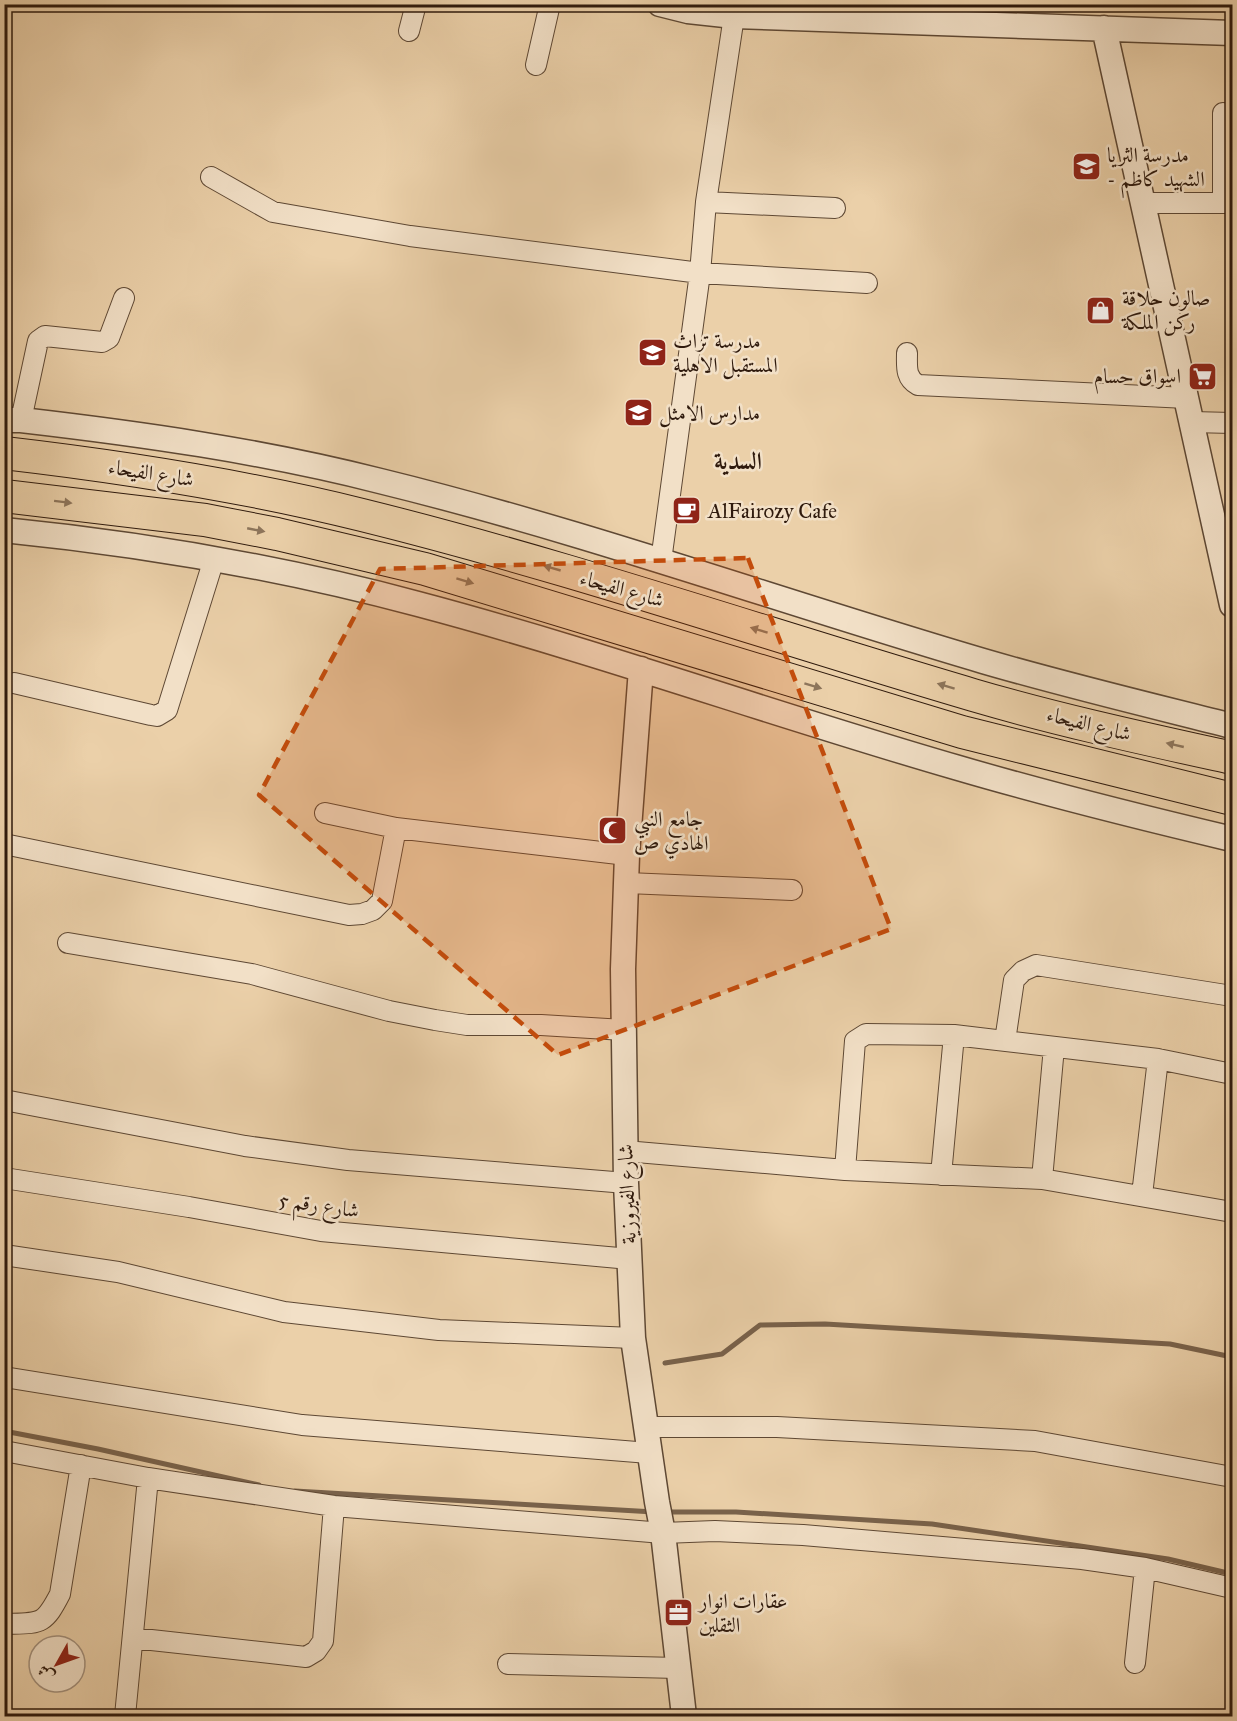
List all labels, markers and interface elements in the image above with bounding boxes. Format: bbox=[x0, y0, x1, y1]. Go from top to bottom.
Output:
place label: مدرسة الثريا - الشهيد كاظم bbox=[1107, 142, 1205, 199]
school or university icon: مدرسة الثريا - الشهيد كاظم bbox=[1070, 151, 1102, 183]
place label: صالون حلاقة ركن الملكة bbox=[1121, 285, 1210, 336]
shop icon: صالون حلاقة ركن الملكة bbox=[1085, 294, 1117, 326]
place label: مدرسة تراث المستقبل الاهلية bbox=[673, 328, 778, 380]
school or university icon: مدرسة تراث المستقبل الاهلية bbox=[636, 337, 668, 369]
supermarket icon: اسواق حسام bbox=[1186, 360, 1218, 392]
place label: اسواق حسام bbox=[1094, 363, 1181, 394]
school or university icon: مدارس الامثل bbox=[622, 397, 654, 429]
place label: مدارس الامثل bbox=[659, 400, 760, 428]
district label: السدية bbox=[714, 446, 762, 476]
street label: شارع الفيحاء bbox=[106, 453, 196, 498]
cafe icon: AlFairozy Cafe bbox=[671, 495, 703, 527]
one-way arrow bbox=[53, 497, 72, 507]
place label: AlFairozy Cafe bbox=[707, 498, 837, 524]
one-way arrow bbox=[246, 526, 265, 535]
one-way arrow bbox=[543, 563, 561, 572]
street label: شارع الفيحاء bbox=[576, 565, 667, 618]
one-way arrow bbox=[456, 577, 474, 586]
one-way arrow bbox=[750, 625, 768, 634]
one-way arrow bbox=[937, 681, 955, 691]
one-way arrow bbox=[804, 682, 822, 691]
street label: شارع الفيحاء bbox=[1043, 701, 1134, 752]
one-way arrow bbox=[1166, 740, 1185, 750]
place label: جامع النبي الهادي ص bbox=[634, 806, 709, 859]
mosque icon: جامع النبي الهادي ص bbox=[597, 815, 629, 847]
street label: شارع الفيروزية bbox=[612, 1143, 647, 1244]
street label: شارع رقم 5 bbox=[276, 1187, 361, 1230]
place label: عقارات انوار الثقلين bbox=[697, 1588, 787, 1638]
office icon: عقارات انوار الثقلين bbox=[662, 1597, 694, 1629]
north arrow bbox=[27, 1634, 87, 1694]
text: ش bbox=[34, 1661, 58, 1686]

